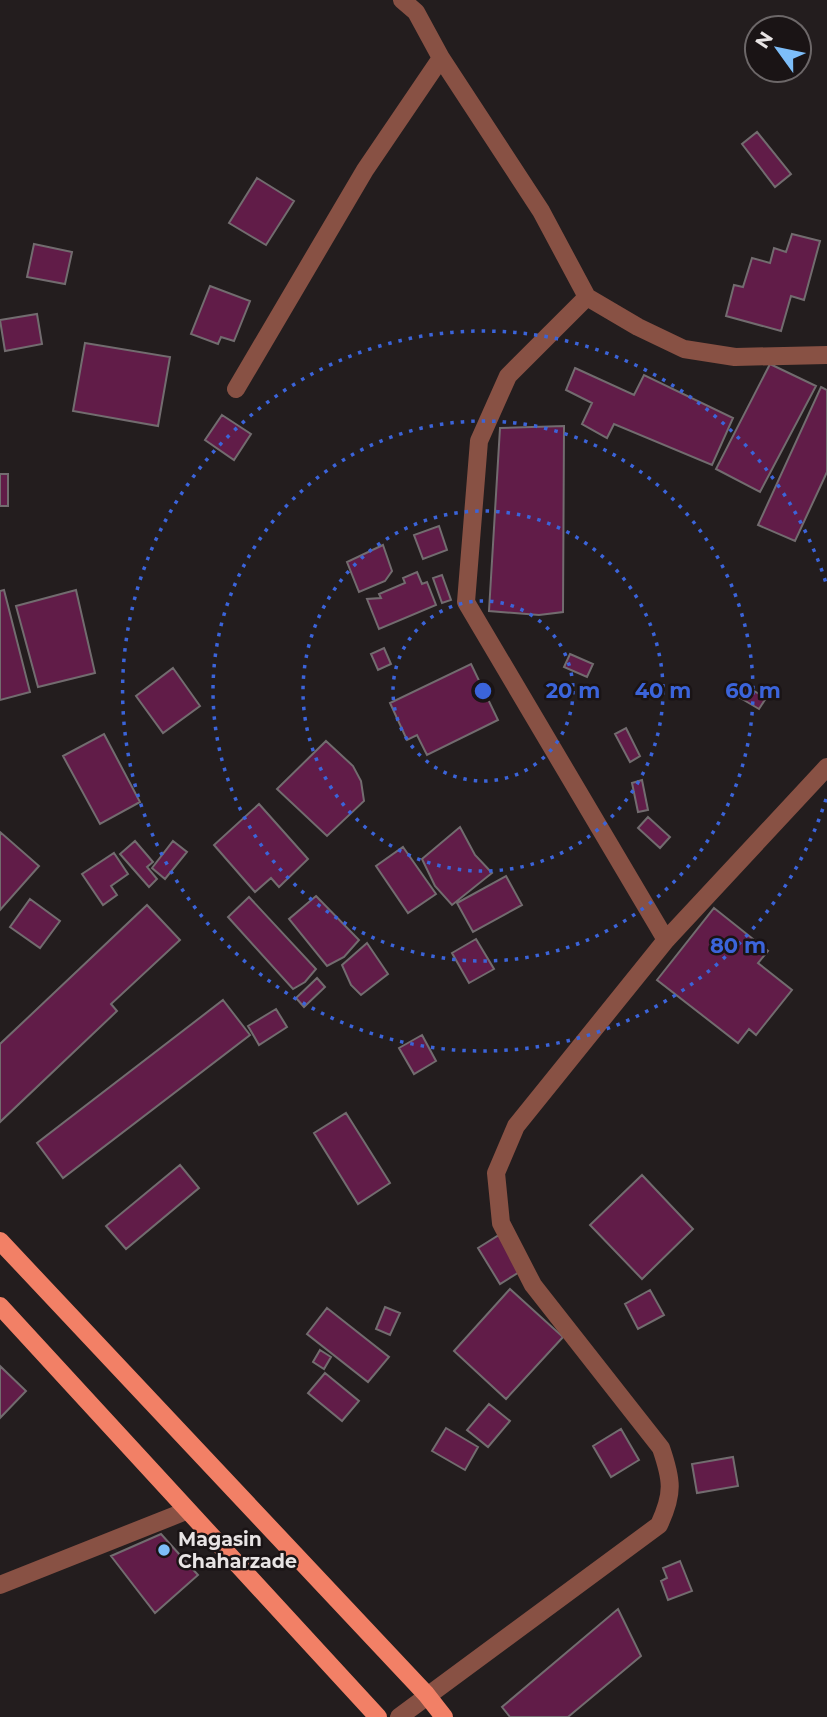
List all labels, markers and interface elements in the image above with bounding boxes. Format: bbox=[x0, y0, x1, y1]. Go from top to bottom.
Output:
north arrow bbox=[743, 14, 813, 84]
text: N bbox=[750, 27, 778, 53]
text: 20 m bbox=[546, 678, 600, 703]
text: 40 m bbox=[635, 678, 691, 703]
text: 60 m bbox=[725, 678, 781, 703]
centre of rings bbox=[471, 679, 495, 703]
text: 80 m bbox=[710, 933, 766, 958]
place label: Magasin Chaharzade bbox=[178, 1528, 297, 1573]
marker: Magasin Chaharzade bbox=[156, 1542, 172, 1558]

